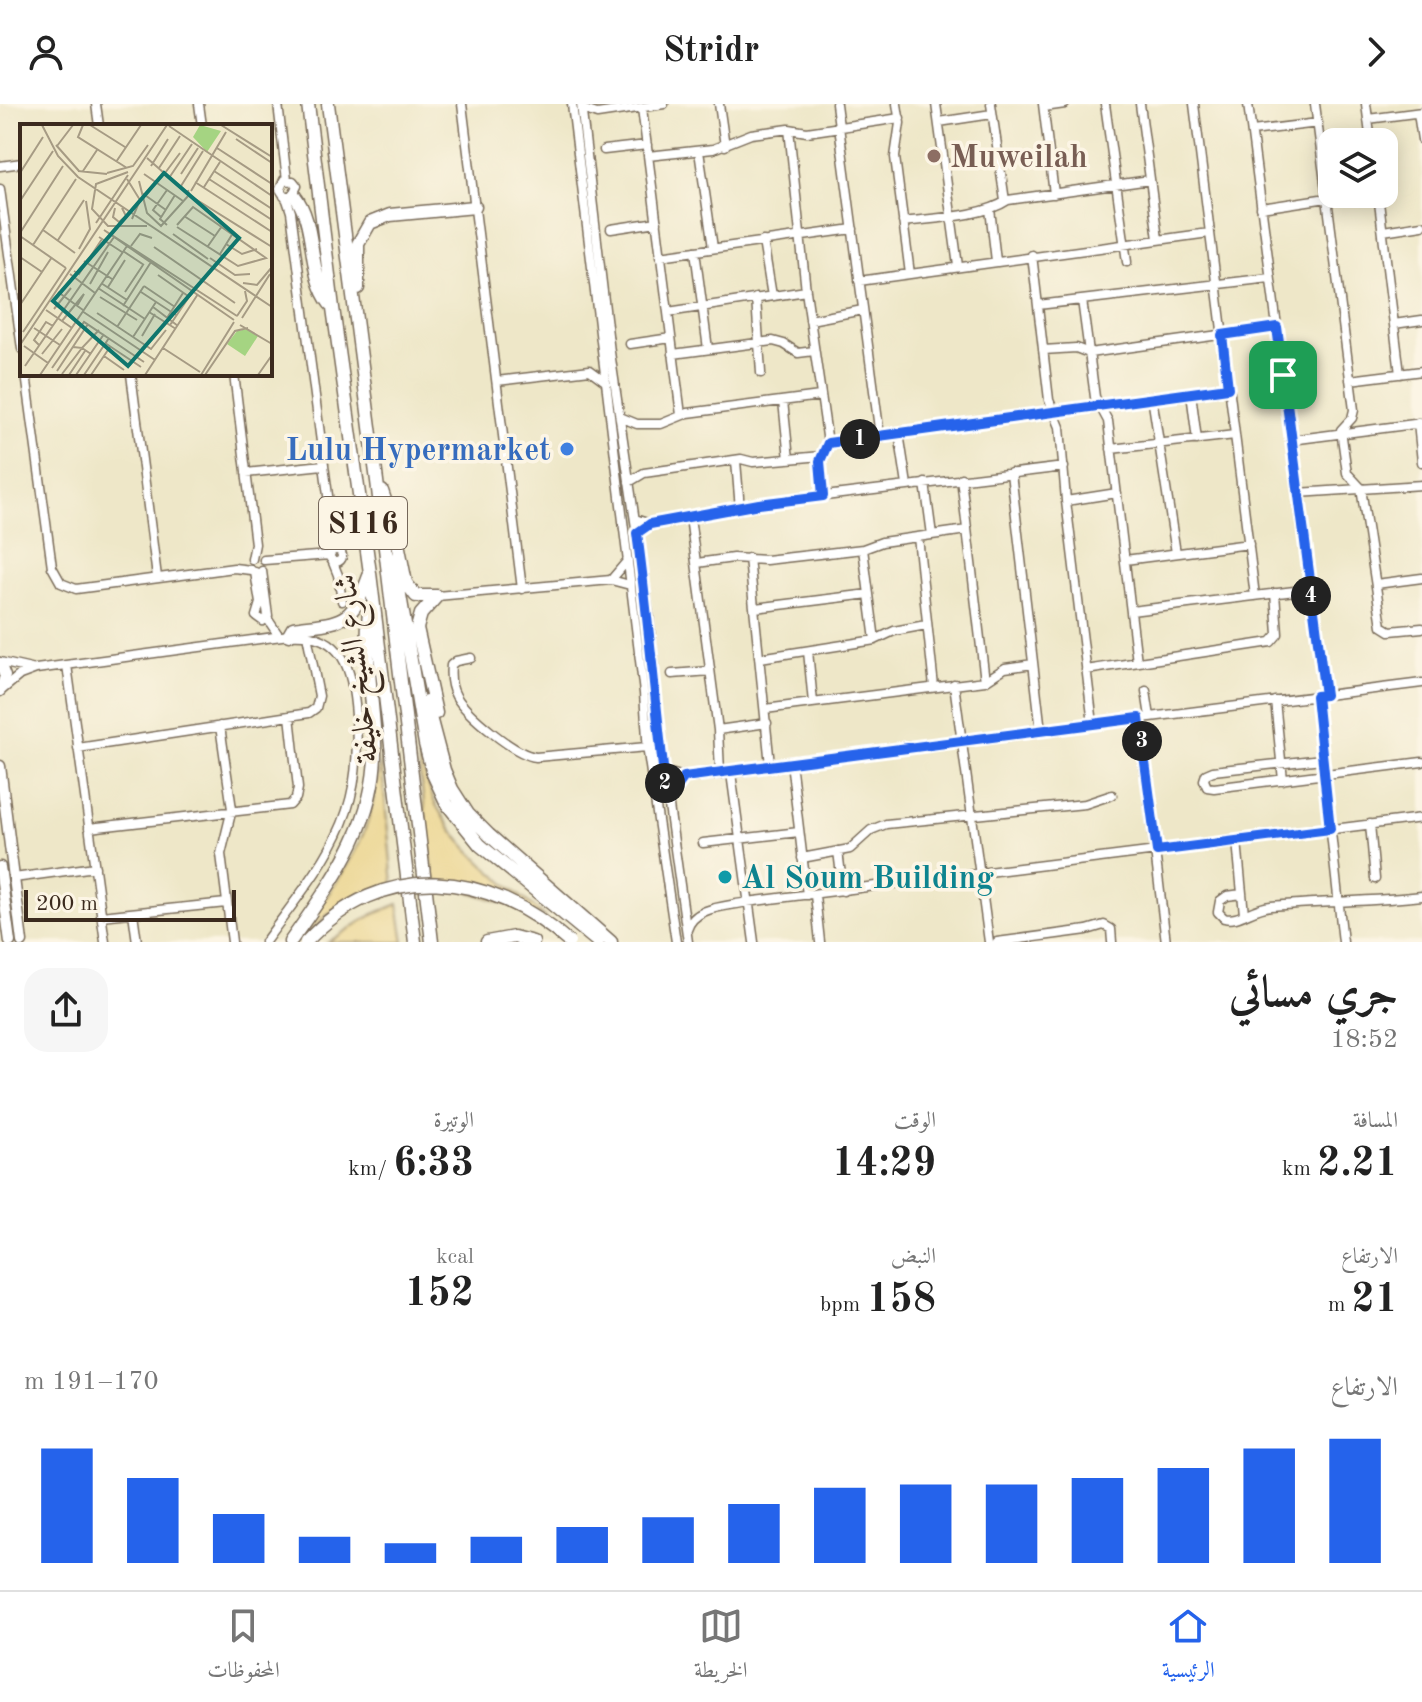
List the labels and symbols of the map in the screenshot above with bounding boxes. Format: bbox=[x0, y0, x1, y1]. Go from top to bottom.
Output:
inset map bbox=[20, 124, 272, 376]
place label: Muweilah bbox=[950, 143, 1088, 175]
marker: Muweilah bbox=[925, 147, 943, 165]
pin bbox=[1249, 341, 1317, 409]
pin: 1 bbox=[840, 419, 880, 459]
place label: Lulu Hypermarket bbox=[286, 436, 551, 468]
marker: Lulu Hypermarket bbox=[558, 440, 576, 458]
road number: S116 bbox=[319, 497, 407, 549]
street label: شارع الشيخ خليفة bbox=[331, 571, 394, 765]
pin: 4 bbox=[1291, 576, 1331, 616]
pin: 3 bbox=[1122, 721, 1162, 761]
pin: 2 bbox=[645, 763, 685, 803]
place label: Al Soum Building bbox=[741, 864, 994, 896]
marker: Al Soum Building bbox=[716, 868, 734, 886]
scale bar bbox=[24, 886, 236, 922]

